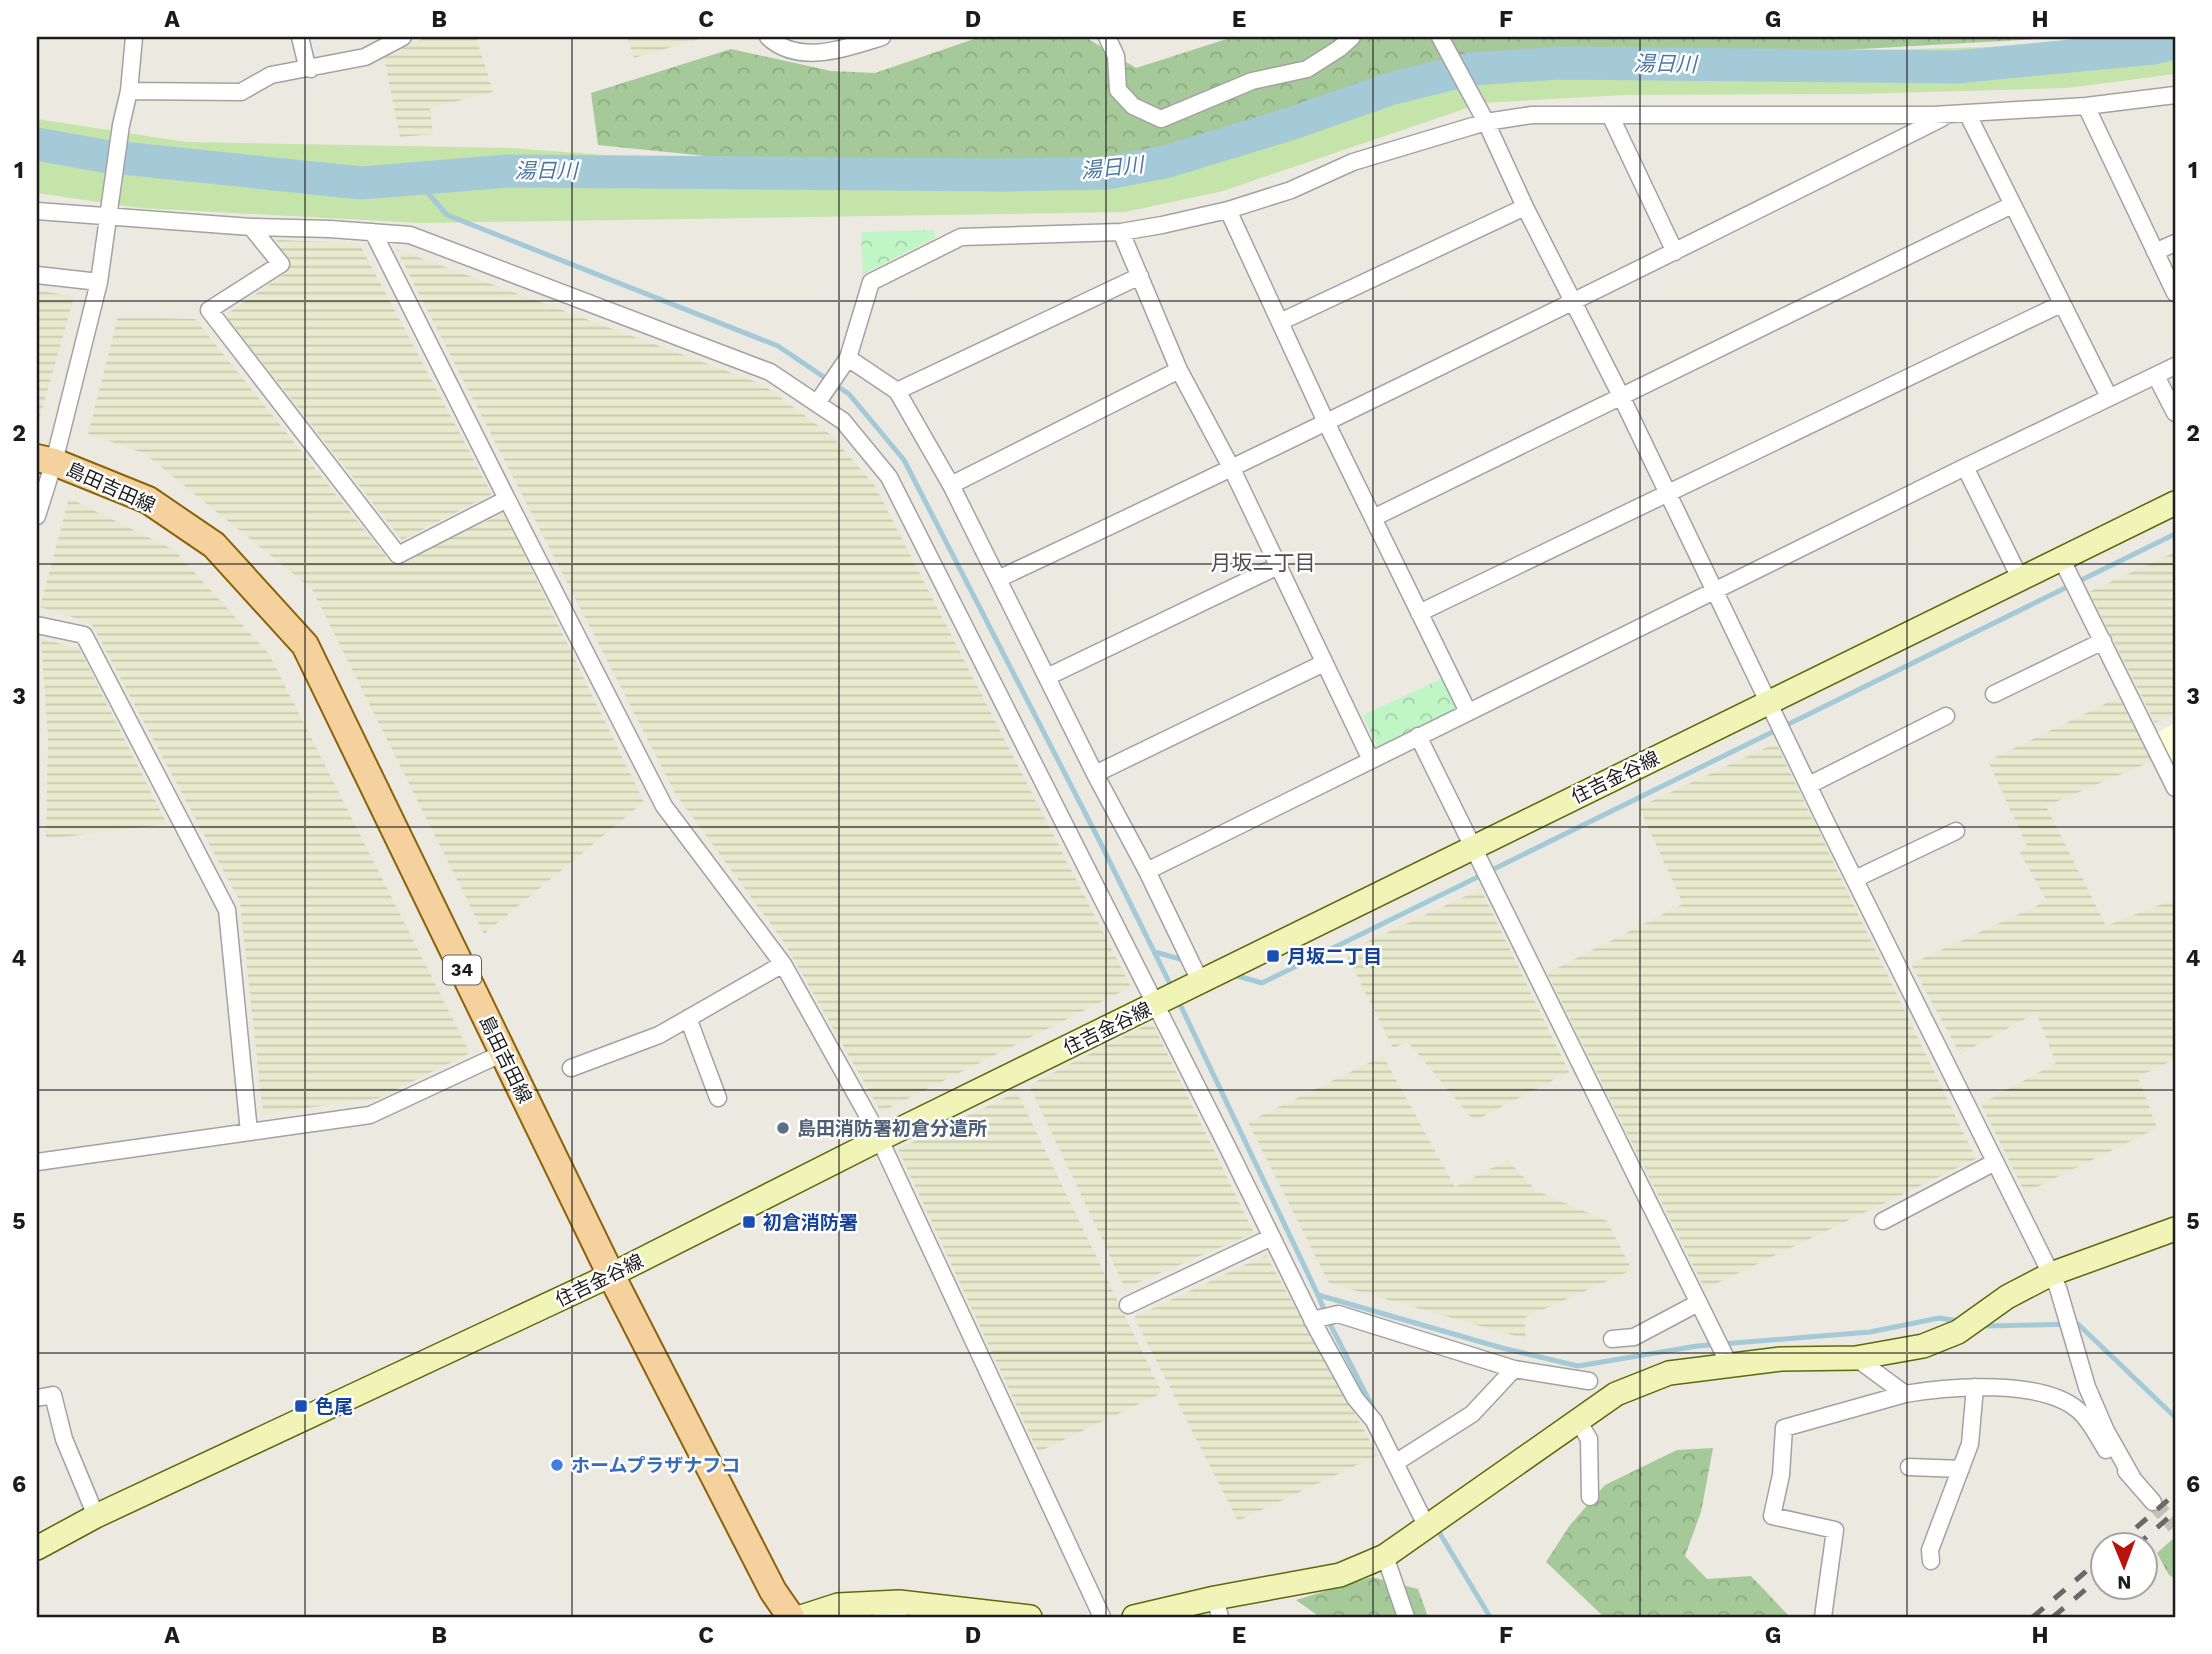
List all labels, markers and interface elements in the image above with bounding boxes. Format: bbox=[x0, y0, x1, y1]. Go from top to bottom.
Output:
text: A bbox=[164, 6, 180, 33]
text: B bbox=[431, 6, 447, 33]
text: C bbox=[698, 6, 714, 33]
text: D bbox=[965, 6, 981, 33]
text: E bbox=[1232, 6, 1246, 33]
text: F bbox=[1499, 6, 1513, 33]
text: G bbox=[1765, 6, 1781, 33]
text: H bbox=[2031, 6, 2049, 33]
water label: 湯日川 bbox=[1633, 50, 1699, 77]
water label: 湯日川 bbox=[1079, 152, 1147, 183]
text: 1 bbox=[14, 157, 24, 184]
text: 1 bbox=[2188, 157, 2198, 184]
water label: 湯日川 bbox=[515, 158, 579, 183]
text: 2 bbox=[12, 420, 26, 447]
text: 2 bbox=[2186, 420, 2200, 447]
street label: 島田吉田線 bbox=[63, 458, 159, 517]
district label: 月坂二丁目 bbox=[1211, 550, 1316, 575]
text: 3 bbox=[12, 683, 26, 710]
text: 3 bbox=[2186, 683, 2200, 710]
street label: 住吉金谷線 bbox=[1567, 746, 1663, 809]
text: 4 bbox=[12, 945, 27, 972]
place label: 月坂二丁目 bbox=[1287, 945, 1382, 968]
text: 4 bbox=[2186, 945, 2201, 972]
marker: 月坂二丁目 bbox=[1265, 948, 1281, 964]
road number: 34 bbox=[443, 956, 481, 985]
street label: 住吉金谷線 bbox=[1059, 997, 1155, 1060]
street label: 島田吉田線 bbox=[474, 1011, 537, 1107]
place label: 島田消防署初倉分遣所 bbox=[797, 1117, 987, 1140]
marker: 島田消防署初倉分遣所 bbox=[775, 1120, 791, 1136]
text: 5 bbox=[12, 1208, 26, 1235]
text: 5 bbox=[2186, 1208, 2200, 1235]
place label: 初倉消防署 bbox=[763, 1211, 858, 1234]
marker: 初倉消防署 bbox=[741, 1214, 757, 1230]
street label: 住吉金谷線 bbox=[551, 1249, 647, 1312]
place label: 色尾 bbox=[315, 1395, 353, 1418]
marker: 色尾 bbox=[293, 1398, 309, 1414]
place label: ホームプラザナフコ bbox=[571, 1454, 740, 1477]
marker: ホームプラザナフコ bbox=[549, 1457, 565, 1473]
text: 6 bbox=[12, 1471, 26, 1498]
text: 6 bbox=[2186, 1471, 2200, 1498]
north arrow bbox=[2090, 1532, 2160, 1602]
text: N bbox=[2117, 1571, 2132, 1594]
text: A bbox=[164, 1622, 180, 1649]
text: B bbox=[431, 1622, 447, 1649]
text: C bbox=[698, 1622, 714, 1649]
text: D bbox=[965, 1622, 981, 1649]
text: E bbox=[1232, 1622, 1246, 1649]
text: F bbox=[1499, 1622, 1513, 1649]
text: G bbox=[1765, 1622, 1781, 1649]
text: H bbox=[2031, 1622, 2049, 1649]

